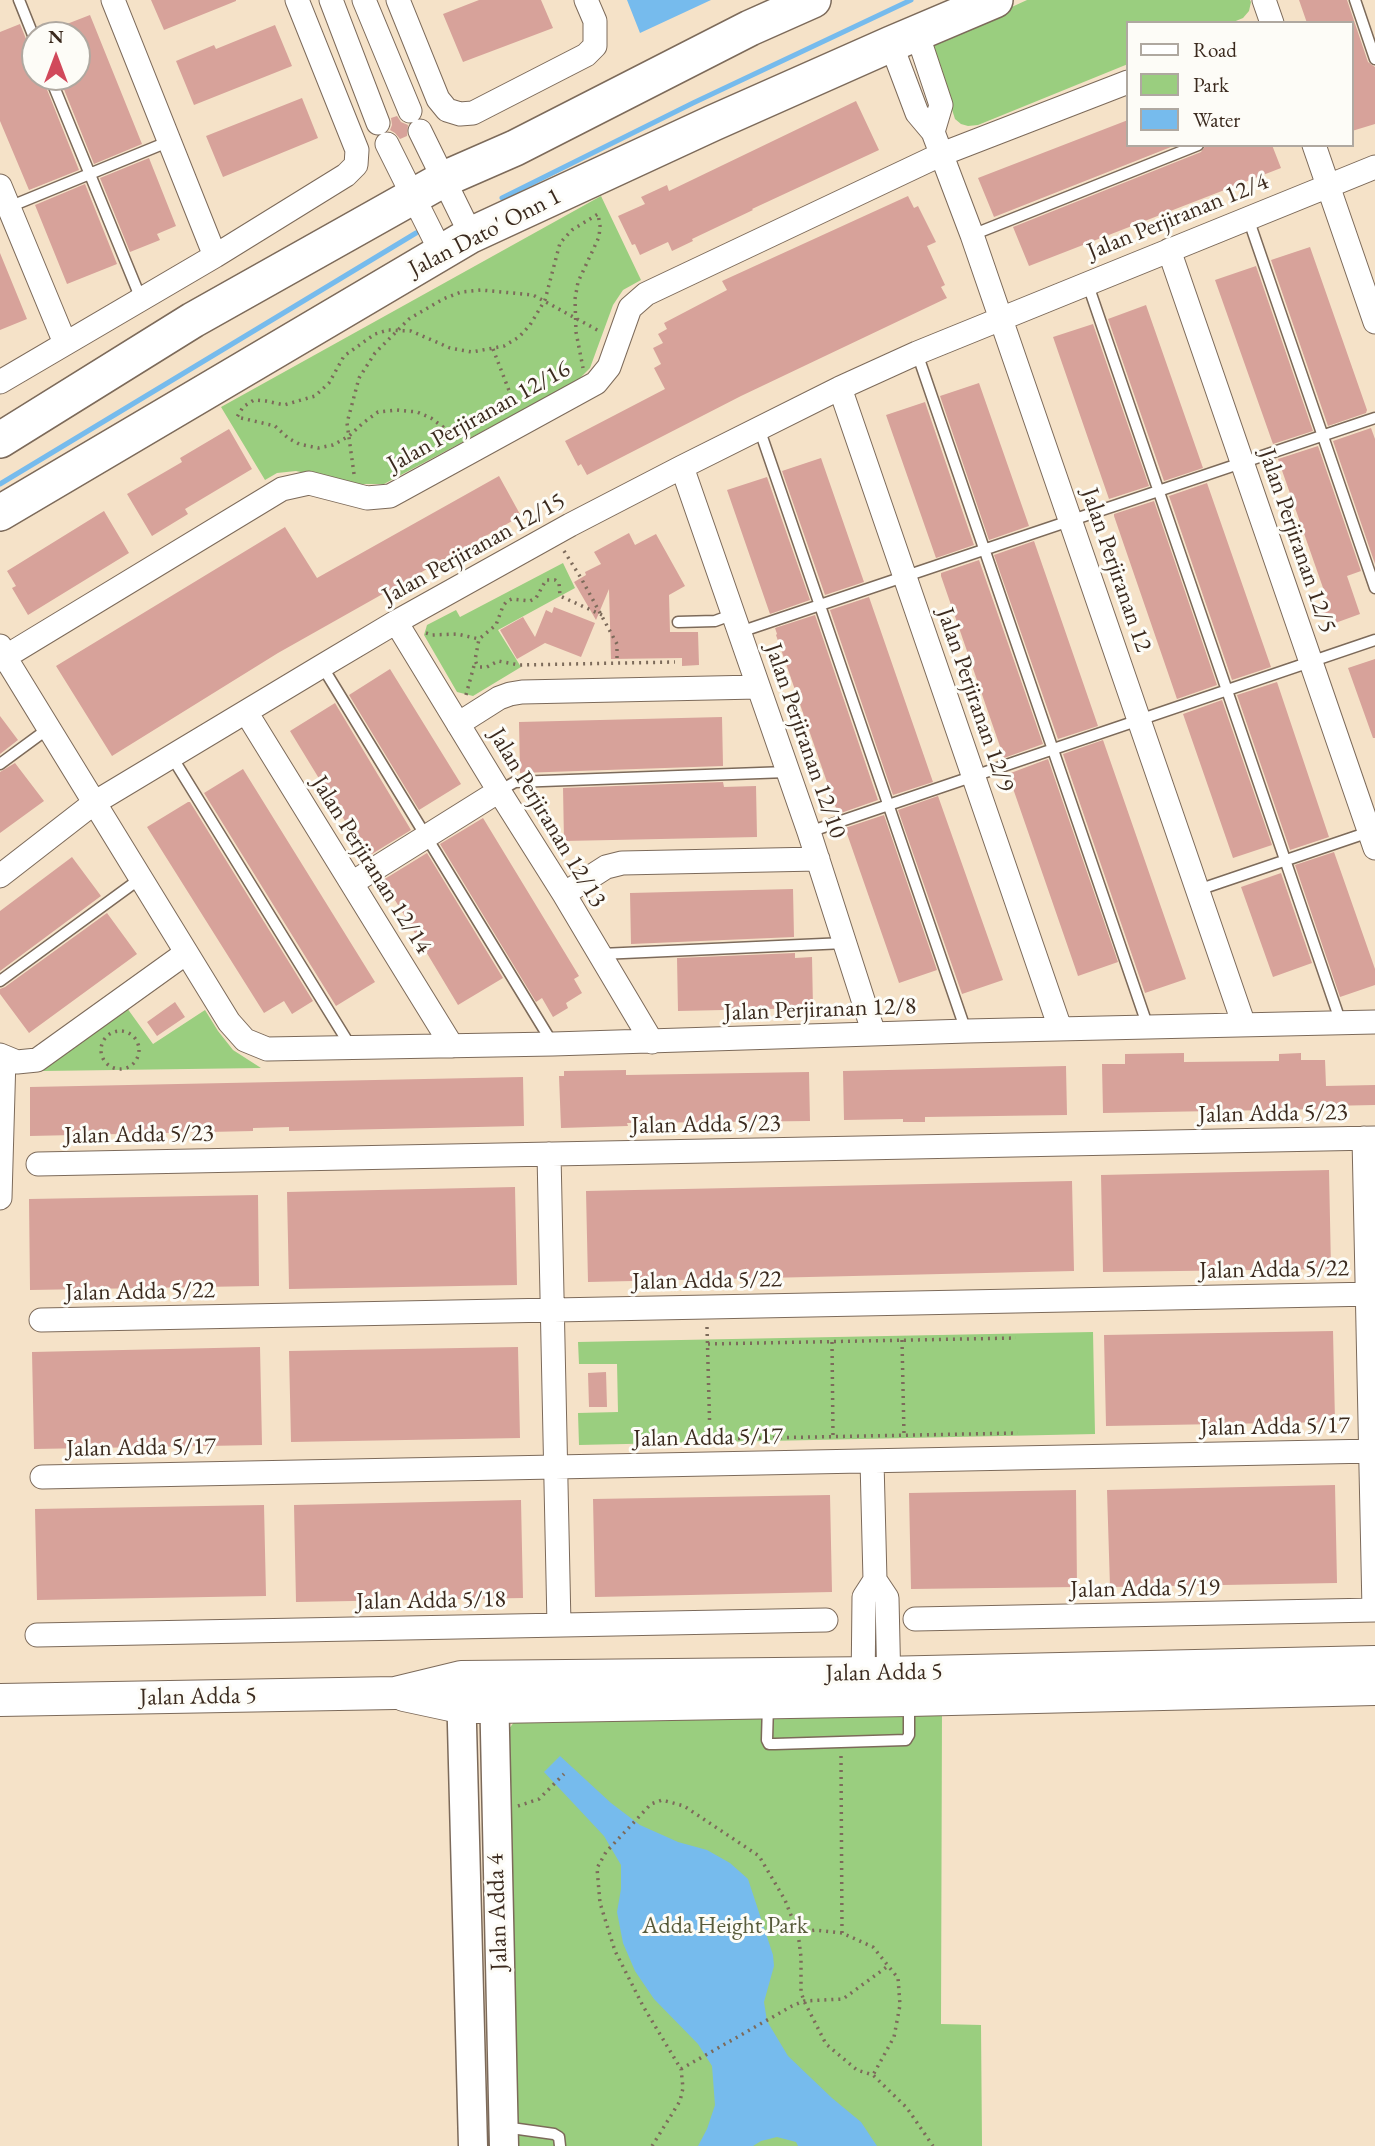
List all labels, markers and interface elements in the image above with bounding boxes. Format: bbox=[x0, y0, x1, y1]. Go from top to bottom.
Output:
north arrow bbox=[21, 21, 91, 91]
legend bbox=[1126, 21, 1354, 147]
text: N bbox=[48, 24, 64, 49]
text: Road bbox=[1193, 36, 1237, 63]
text: Park bbox=[1193, 71, 1229, 98]
text: Water bbox=[1193, 106, 1240, 133]
street label: Jalan Perjiranan 12/4 bbox=[1083, 168, 1273, 266]
street label: Jalan Dato' Onn 1 bbox=[404, 182, 566, 284]
street label: Jalan Perjiranan 12/16 bbox=[383, 355, 575, 479]
street label: Jalan Perjiranan 12/5 bbox=[1252, 445, 1342, 637]
street label: Jalan Perjiranan 12 bbox=[1074, 484, 1158, 656]
street label: Jalan Perjiranan 12/15 bbox=[378, 487, 570, 611]
street label: Jalan Perjiranan 12/9 bbox=[930, 604, 1020, 796]
street label: Jalan Perjiranan 12/10 bbox=[758, 640, 852, 842]
street label: Jalan Perjiranan 12/13 bbox=[482, 723, 612, 913]
street label: Jalan Perjiranan 12/14 bbox=[305, 771, 437, 959]
street label: Jalan Perjiranan 12/8 bbox=[723, 992, 917, 1028]
street label: Jalan Adda 5/23 bbox=[1198, 1098, 1348, 1130]
street label: Jalan Adda 5/23 bbox=[631, 1109, 781, 1141]
street label: Jalan Adda 5/23 bbox=[64, 1119, 214, 1151]
street label: Jalan Adda 5/22 bbox=[1199, 1254, 1349, 1286]
street label: Jalan Adda 5/22 bbox=[632, 1265, 782, 1297]
street label: Jalan Adda 5/22 bbox=[65, 1276, 215, 1308]
street label: Jalan Adda 5/17 bbox=[1200, 1411, 1350, 1443]
street label: Jalan Adda 5/17 bbox=[633, 1422, 783, 1454]
street label: Jalan Adda 5/17 bbox=[66, 1432, 216, 1464]
street label: Jalan Adda 5/19 bbox=[1070, 1573, 1220, 1605]
street label: Jalan Adda 5/18 bbox=[356, 1585, 506, 1617]
street label: Jalan Adda 5 bbox=[825, 1658, 943, 1688]
street label: Jalan Adda 5 bbox=[139, 1682, 257, 1712]
street label: Jalan Adda 4 bbox=[482, 1853, 514, 1971]
park label: Adda Height Park bbox=[642, 1912, 808, 1940]

